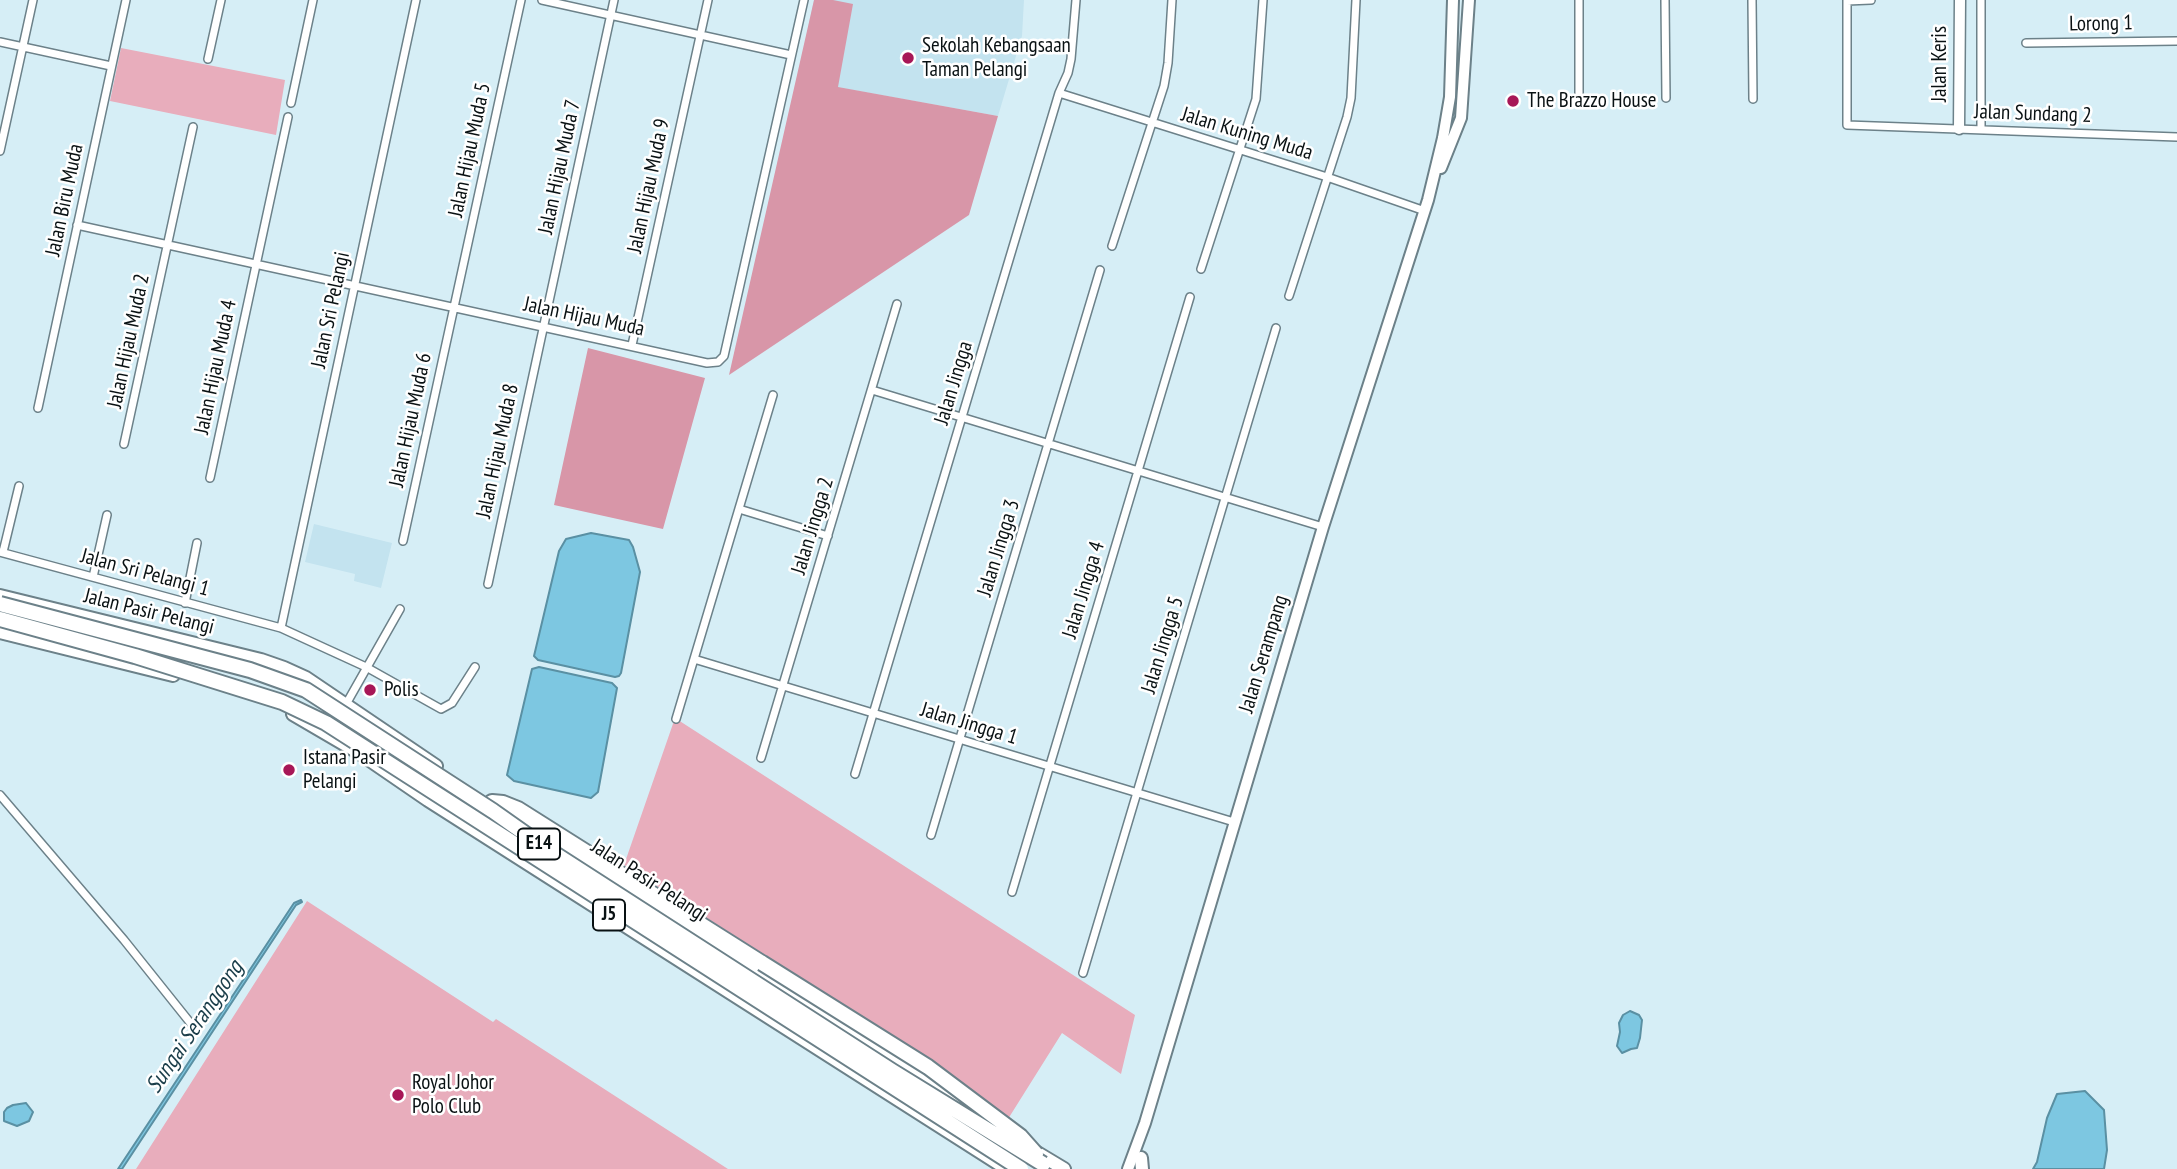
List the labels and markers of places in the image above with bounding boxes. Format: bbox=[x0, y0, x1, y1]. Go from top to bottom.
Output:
place label: Sekolah Kebangsaan Taman Pelangi bbox=[922, 33, 1071, 83]
marker: Sekolah Kebangsaan Taman Pelangi bbox=[900, 50, 916, 66]
place label: The Brazzo House bbox=[1527, 88, 1656, 114]
marker: The Brazzo House bbox=[1505, 93, 1521, 109]
place label: Polis bbox=[384, 677, 418, 703]
marker: Polis bbox=[362, 682, 378, 698]
place label: Istana Pasir Pelangi bbox=[303, 745, 386, 795]
marker: Istana Pasir Pelangi bbox=[281, 762, 297, 778]
place label: Royal Johor Polo Club bbox=[412, 1070, 494, 1120]
marker: Royal Johor Polo Club bbox=[390, 1087, 406, 1103]

